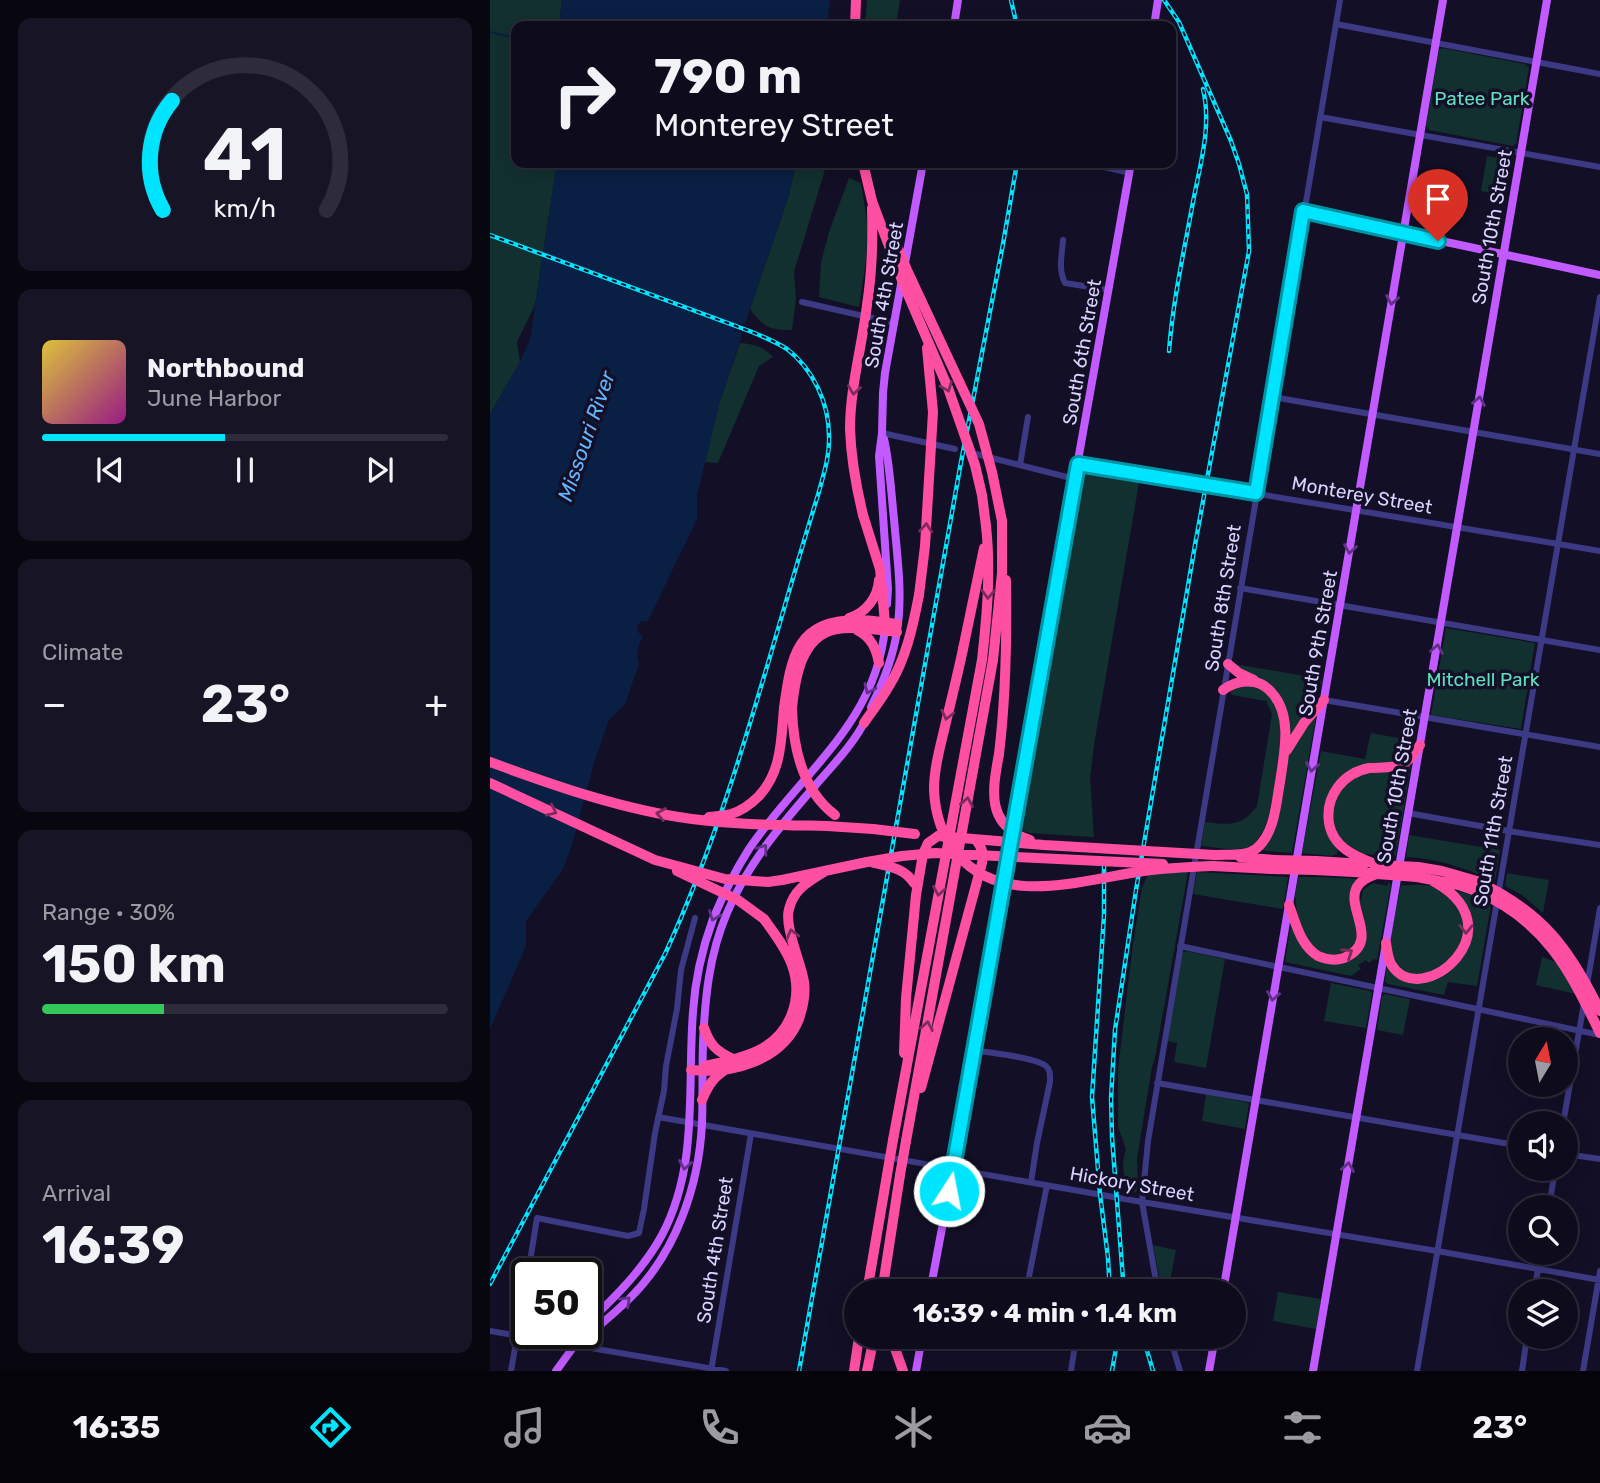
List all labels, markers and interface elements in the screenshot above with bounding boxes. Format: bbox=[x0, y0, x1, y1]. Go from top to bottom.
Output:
text: 790 m bbox=[654, 47, 802, 105]
icon: right bbox=[539, 49, 630, 140]
park label: Patee Park bbox=[1434, 87, 1530, 110]
text: Monterey Street bbox=[654, 106, 894, 144]
text: 41 bbox=[203, 113, 287, 199]
street label: South 10th Street bbox=[1467, 147, 1517, 306]
pin bbox=[1408, 169, 1468, 241]
icon: arrive bbox=[1419, 180, 1457, 218]
text: km/h bbox=[214, 194, 276, 223]
street label: South 4th Street bbox=[860, 219, 908, 370]
street label: South 6th Street bbox=[1058, 277, 1106, 427]
one-way arrow bbox=[1385, 294, 1400, 306]
text: Northbound bbox=[147, 353, 305, 384]
water label: Missouri River bbox=[552, 367, 620, 504]
one-way arrow bbox=[938, 380, 952, 392]
text: June Harbor bbox=[147, 384, 281, 412]
one-way arrow bbox=[847, 384, 862, 396]
one-way arrow bbox=[1471, 395, 1486, 407]
icon: previous bbox=[91, 451, 129, 489]
icon: pause bbox=[226, 451, 264, 489]
icon: next bbox=[361, 451, 399, 489]
street label: Monterey Street bbox=[1290, 471, 1435, 519]
one-way arrow bbox=[919, 522, 934, 533]
street label: South 8th Street bbox=[1200, 522, 1246, 673]
one-way arrow bbox=[1343, 543, 1358, 555]
street label: South 9th Street bbox=[1294, 568, 1342, 718]
one-way arrow bbox=[981, 589, 996, 600]
text: Climate bbox=[42, 638, 123, 666]
one-way arrow bbox=[1429, 643, 1444, 655]
park label: Mitchell Park bbox=[1426, 668, 1540, 691]
text: 23° bbox=[201, 673, 290, 735]
text: − bbox=[42, 681, 67, 727]
text: + bbox=[424, 681, 448, 727]
one-way arrow bbox=[863, 682, 877, 694]
street label: South 10th Street bbox=[1372, 706, 1422, 865]
one-way arrow bbox=[941, 709, 956, 721]
street label: South 11th Street bbox=[1468, 753, 1518, 908]
one-way arrow bbox=[1305, 761, 1320, 773]
one-way arrow bbox=[959, 796, 974, 808]
one-way arrow bbox=[545, 803, 557, 817]
one-way arrow bbox=[655, 807, 667, 822]
one-way arrow bbox=[754, 845, 767, 857]
one-way arrow bbox=[932, 885, 947, 897]
text: Range · 30% bbox=[42, 898, 175, 926]
one-way arrow bbox=[709, 910, 723, 922]
one-way arrow bbox=[1458, 925, 1474, 935]
one-way arrow bbox=[786, 929, 800, 941]
text: 150 km bbox=[42, 933, 226, 995]
one-way arrow bbox=[1340, 949, 1353, 962]
one-way arrow bbox=[1266, 990, 1281, 1002]
one-way arrow bbox=[919, 1020, 934, 1032]
north arrow bbox=[1508, 1027, 1578, 1097]
map controls bbox=[1508, 1027, 1578, 1349]
button: sound bbox=[1508, 1111, 1578, 1181]
position arrow bbox=[912, 1154, 986, 1228]
one-way arrow bbox=[678, 1159, 693, 1171]
one-way arrow bbox=[1340, 1161, 1355, 1173]
street label: Hickory Street bbox=[1068, 1162, 1196, 1206]
street label: South 4th Street bbox=[692, 1174, 738, 1325]
text: Arrival bbox=[42, 1179, 111, 1207]
button: search bbox=[1508, 1195, 1578, 1265]
text: 16:39 bbox=[42, 1214, 184, 1276]
speed limit sign: 50 bbox=[511, 1258, 602, 1349]
button: layers bbox=[1508, 1279, 1578, 1349]
one-way arrow bbox=[618, 1297, 631, 1310]
text: 16:39 · 4 min · 1.4 km bbox=[913, 1298, 1177, 1329]
icon: directions bbox=[306, 1403, 355, 1452]
icon: music bbox=[500, 1403, 549, 1452]
icon: phone bbox=[695, 1403, 744, 1452]
icon: climate bbox=[889, 1403, 938, 1452]
icon: car bbox=[1083, 1403, 1132, 1452]
icon: filters bbox=[1278, 1403, 1327, 1452]
text: 16:35 bbox=[73, 1408, 161, 1446]
text: 23° bbox=[1472, 1408, 1527, 1446]

